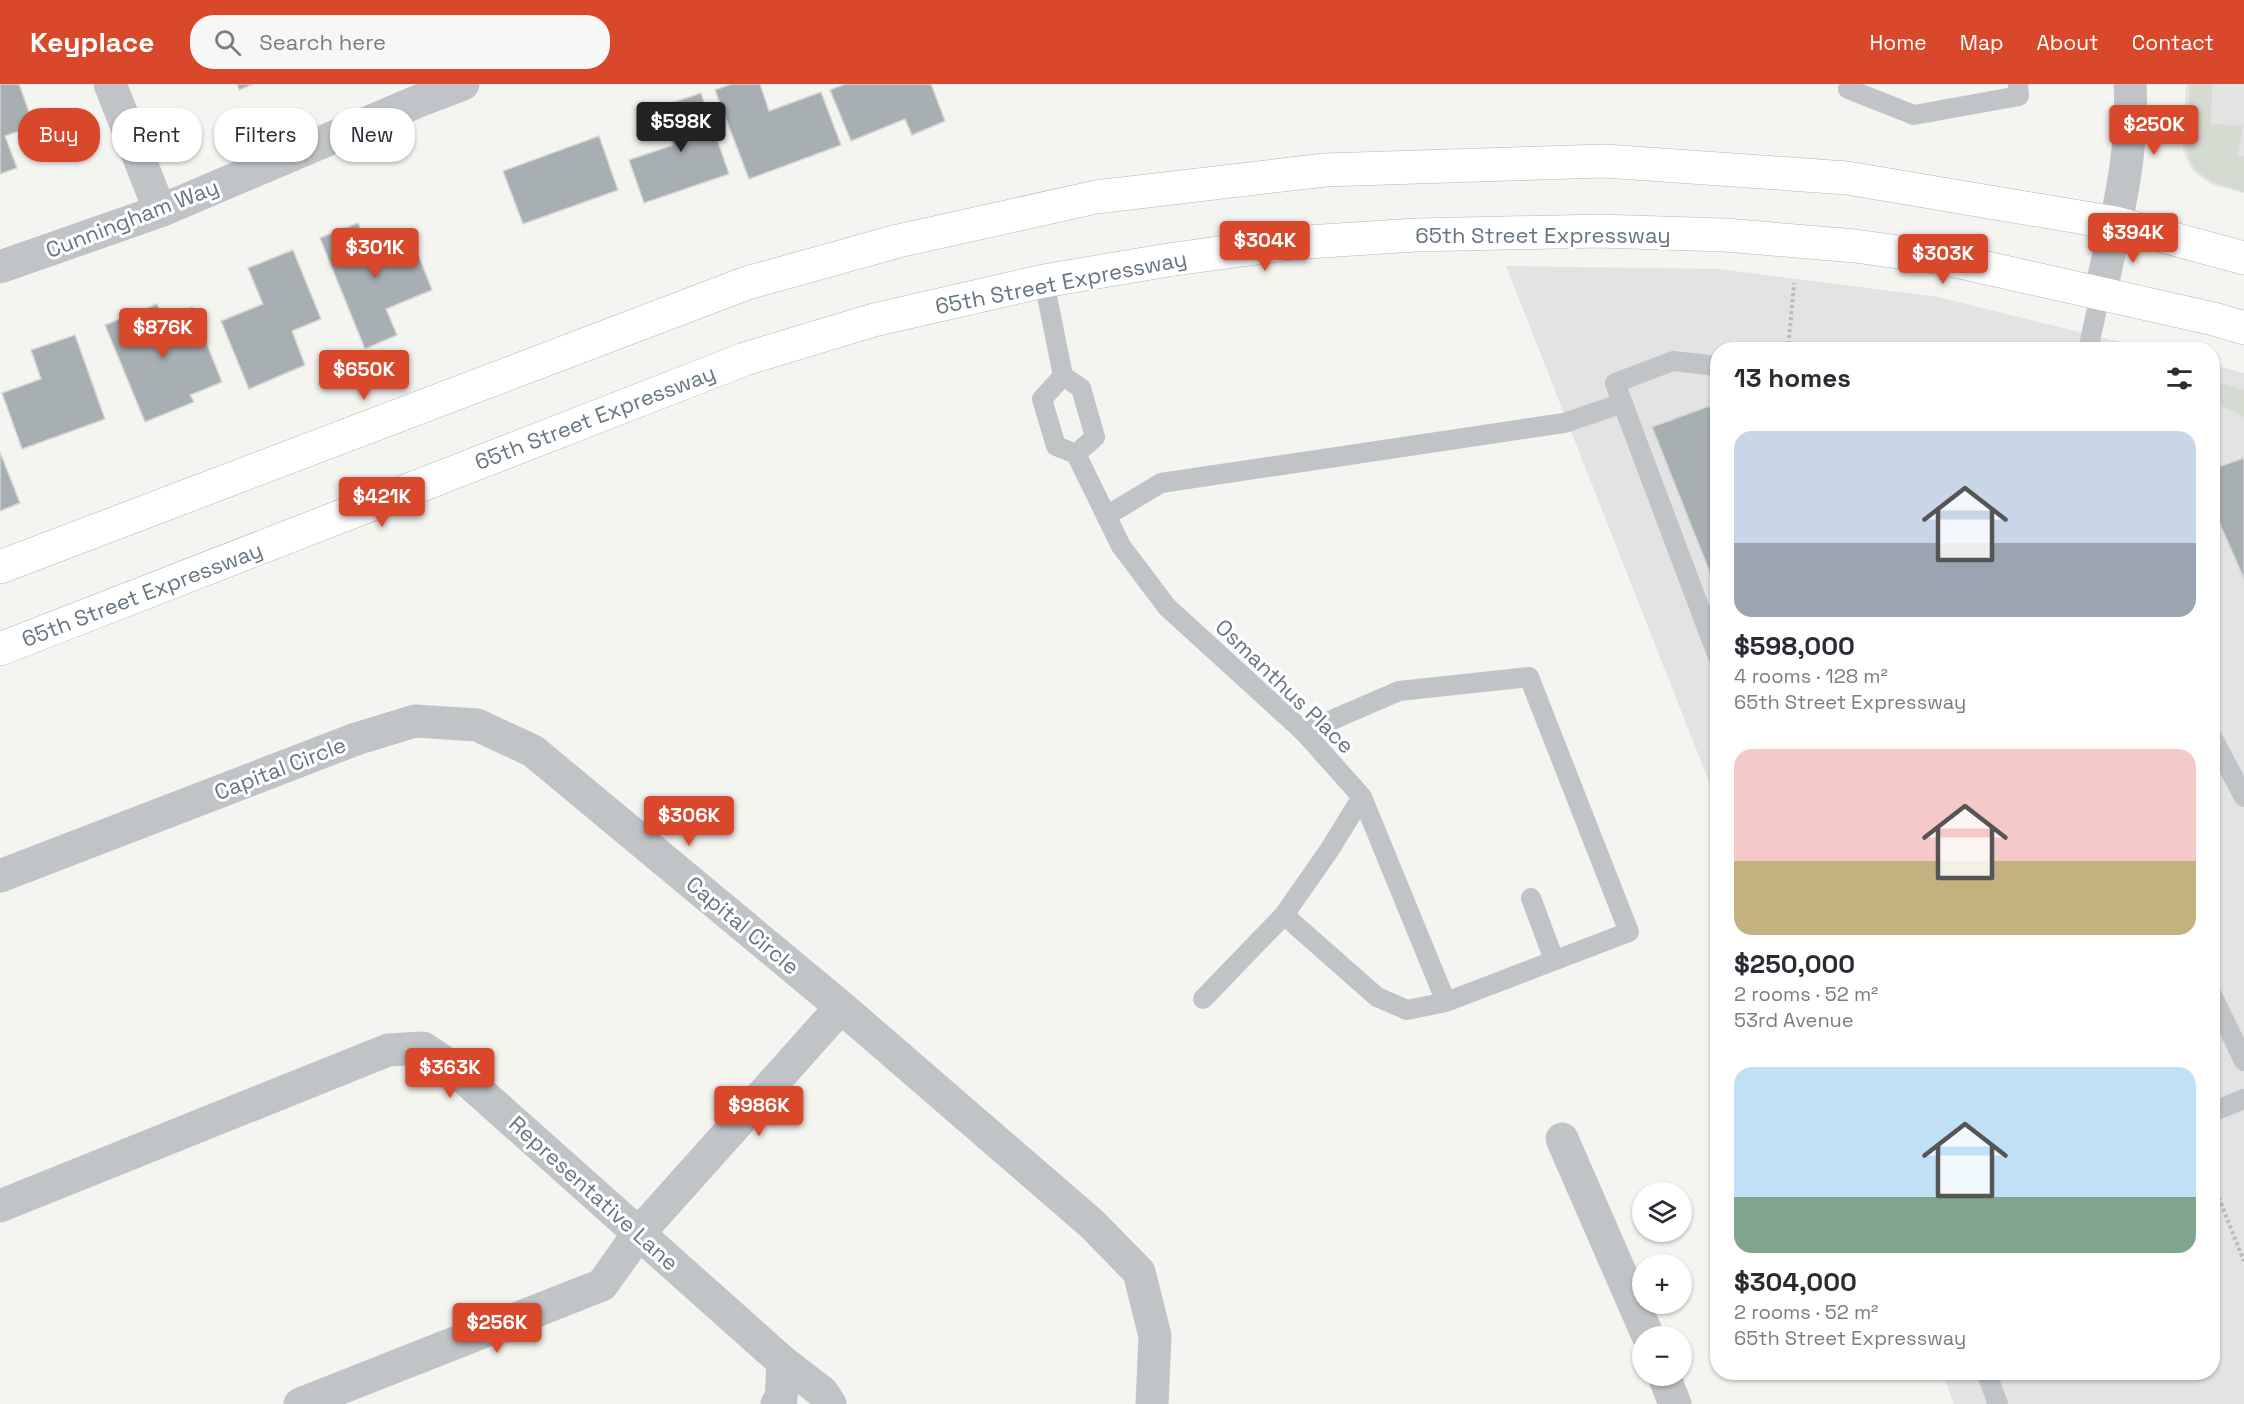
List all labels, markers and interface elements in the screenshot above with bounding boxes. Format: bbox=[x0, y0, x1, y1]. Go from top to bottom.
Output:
search box bbox=[190, 15, 610, 69]
text: Keyplace bbox=[30, 24, 154, 60]
icon: search bbox=[211, 26, 244, 59]
text: Search here bbox=[259, 28, 386, 56]
text: Home bbox=[1869, 29, 1927, 56]
text: Map bbox=[1960, 29, 2004, 56]
text: About bbox=[2037, 29, 2099, 56]
text: Contact bbox=[2132, 29, 2214, 56]
pin: $598K bbox=[639, 102, 723, 153]
pin: $250K bbox=[2112, 105, 2196, 156]
chip: Buy bbox=[18, 108, 100, 162]
chip: Rent bbox=[112, 108, 202, 162]
chip: Filters bbox=[214, 108, 318, 162]
chip: New bbox=[330, 108, 415, 162]
text: $598K bbox=[651, 108, 712, 134]
text: $250K bbox=[2123, 111, 2185, 137]
street label: Cunningham Way bbox=[42, 172, 222, 264]
pin: $394K bbox=[2091, 213, 2175, 264]
text: $394K bbox=[2102, 219, 2164, 245]
pin: $304K bbox=[1223, 221, 1307, 272]
street label: 65th Street Expressway bbox=[1415, 221, 1671, 249]
text: $304K bbox=[1234, 227, 1296, 253]
pin: $301K bbox=[333, 228, 417, 279]
text: $301K bbox=[346, 234, 404, 260]
pin: $303K bbox=[1901, 234, 1985, 285]
text: $303K bbox=[1912, 240, 1974, 266]
street label: 65th Street Expressway bbox=[933, 244, 1189, 320]
pin: $876K bbox=[121, 308, 205, 359]
text: $876K bbox=[133, 314, 193, 340]
pin: $650K bbox=[322, 350, 406, 401]
text: $650K bbox=[333, 356, 395, 382]
street label: 65th Street Expressway bbox=[471, 358, 719, 476]
text: 13 homes bbox=[1734, 361, 1851, 395]
icon: filters bbox=[2163, 362, 2196, 395]
icon: home bbox=[1911, 470, 2019, 578]
pin: $421K bbox=[340, 477, 424, 528]
text: $421K bbox=[353, 483, 411, 509]
street label: 65th Street Expressway bbox=[18, 535, 266, 653]
street label: Osmanthus Place bbox=[1210, 613, 1360, 759]
text: $598,000 bbox=[1734, 629, 1855, 663]
text: 4 rooms · 128 m² bbox=[1734, 663, 1888, 689]
text: 65th Street Expressway bbox=[1734, 689, 1966, 715]
street label: Capital Circle bbox=[210, 730, 350, 806]
icon: home bbox=[1911, 788, 2019, 896]
pin: $306K bbox=[647, 796, 731, 847]
text: $306K bbox=[658, 802, 720, 828]
street label: Capital Circle bbox=[681, 870, 805, 980]
text: $250,000 bbox=[1734, 947, 1855, 981]
text: 2 rooms · 52 m² bbox=[1734, 981, 1878, 1007]
text: 53rd Avenue bbox=[1734, 1007, 1854, 1033]
pin: $363K bbox=[408, 1048, 492, 1099]
text: $363K bbox=[419, 1054, 481, 1080]
pin: $986K bbox=[717, 1086, 801, 1137]
text: $986K bbox=[728, 1092, 790, 1118]
icon: home bbox=[1911, 1106, 2019, 1214]
street label: Representative Lane bbox=[503, 1109, 685, 1277]
map controls bbox=[1632, 1182, 1692, 1386]
button: layers bbox=[1632, 1182, 1692, 1242]
button: + bbox=[1632, 1254, 1692, 1314]
text: $304,000 bbox=[1734, 1265, 1857, 1299]
text: 2 rooms · 52 m² bbox=[1734, 1299, 1878, 1325]
pin: $256K bbox=[455, 1303, 539, 1354]
text: $256K bbox=[467, 1309, 527, 1335]
text: 65th Street Expressway bbox=[1734, 1325, 1966, 1351]
button: − bbox=[1632, 1326, 1692, 1386]

